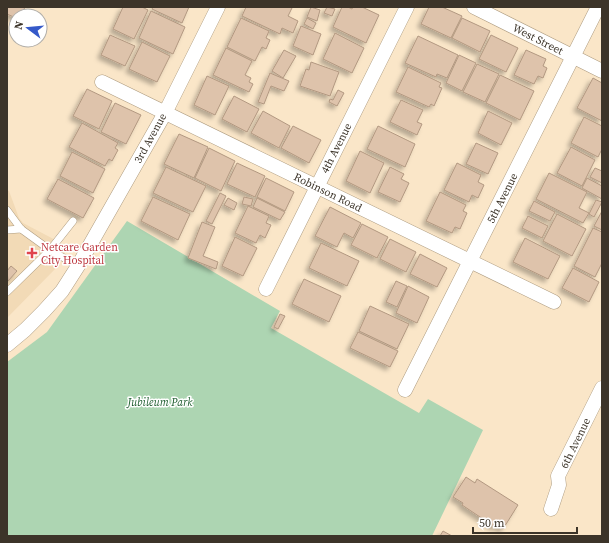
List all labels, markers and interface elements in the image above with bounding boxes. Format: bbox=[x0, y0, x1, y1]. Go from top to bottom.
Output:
north arrow bbox=[8, 8, 48, 48]
text: N bbox=[11, 19, 27, 31]
street label: West Street bbox=[510, 20, 566, 59]
street label: 3rd Avenue bbox=[131, 110, 171, 166]
street label: 4th Avenue bbox=[317, 120, 356, 176]
street label: Robinson Road bbox=[291, 169, 365, 216]
street label: 5th Avenue bbox=[483, 170, 522, 226]
place label: Netcare Garden City Hospital bbox=[41, 240, 118, 268]
marker: Netcare Garden City Hospital bbox=[26, 247, 38, 259]
park label: Jubileum Park bbox=[126, 395, 193, 410]
street label: 6th Avenue bbox=[557, 415, 594, 471]
scale bar bbox=[473, 509, 577, 535]
text: 50 m bbox=[479, 515, 505, 531]

